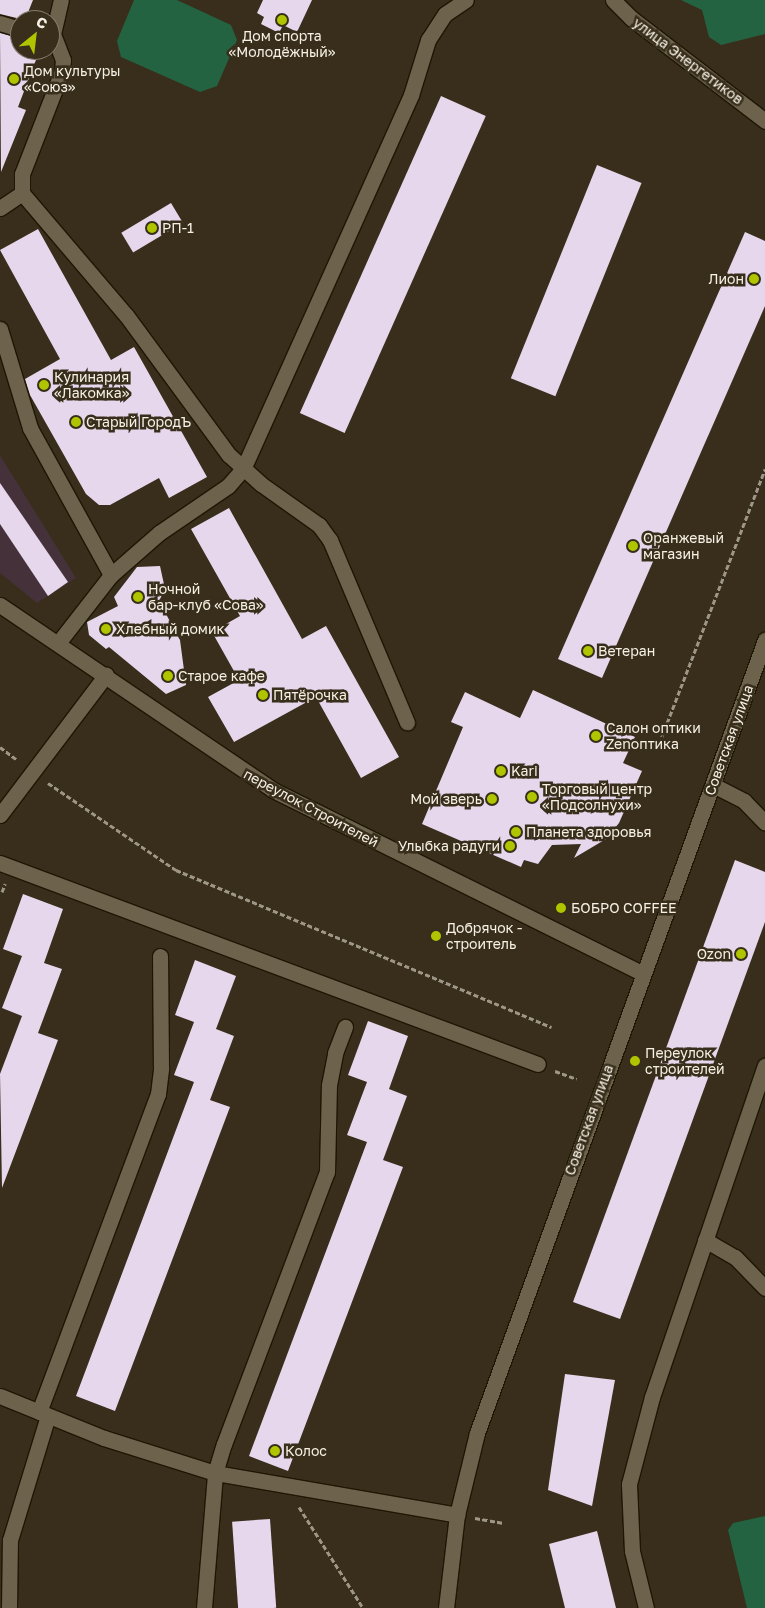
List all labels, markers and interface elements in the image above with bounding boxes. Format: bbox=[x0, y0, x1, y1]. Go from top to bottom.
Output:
north arrow bbox=[10, 10, 60, 60]
text: С bbox=[34, 12, 50, 32]
marker: Дом спорта «Молодёжный» bbox=[276, 14, 288, 26]
street label: улица Энергетиков bbox=[630, 14, 746, 108]
place label: Дом спорта «Молодёжный» bbox=[229, 28, 335, 60]
place label: Дом культуры «Союз» bbox=[24, 63, 120, 95]
marker: Дом культуры «Союз» bbox=[8, 73, 20, 85]
place label: РП-1 bbox=[162, 220, 194, 236]
marker: РП-1 bbox=[146, 222, 158, 234]
place label: Лион bbox=[709, 271, 744, 287]
marker: Лион bbox=[748, 273, 760, 285]
place label: Кулинария «Лакомка» bbox=[54, 369, 129, 402]
marker: Кулинария «Лакомка» bbox=[38, 379, 50, 391]
place label: Старый ГородЪ bbox=[86, 414, 191, 430]
marker: Старый ГородЪ bbox=[70, 416, 82, 428]
place label: Оранжевый магазин bbox=[643, 530, 724, 562]
marker: Оранжевый магазин bbox=[627, 540, 639, 552]
place label: Ночной бар-клуб «Сова» bbox=[148, 581, 263, 614]
marker: Ночной бар-клуб «Сова» bbox=[132, 591, 144, 603]
place label: Хлебный домик bbox=[116, 621, 224, 637]
marker: Хлебный домик bbox=[100, 623, 112, 635]
place label: Ветеран bbox=[598, 643, 655, 659]
marker: Ветеран bbox=[582, 645, 594, 657]
place label: Старое кафе bbox=[178, 668, 265, 684]
marker: Старое кафе bbox=[162, 670, 174, 682]
street label: Советская улица bbox=[701, 682, 757, 798]
place label: Пятёрочка bbox=[273, 687, 347, 703]
marker: Пятёрочка bbox=[257, 689, 269, 701]
place label: Салон оптики Zenоптика bbox=[606, 720, 701, 752]
marker: Салон оптики Zenоптика bbox=[590, 730, 602, 742]
place label: Kari bbox=[511, 763, 538, 779]
street label: переулок Строителей bbox=[241, 765, 381, 851]
marker: Kari bbox=[495, 765, 507, 777]
place label: Торговый центр «Подсолнухи» bbox=[542, 781, 652, 814]
place label: Мой зверь bbox=[410, 791, 482, 807]
marker: Торговый центр «Подсолнухи» bbox=[526, 791, 538, 803]
marker: Мой зверь bbox=[486, 793, 498, 805]
place label: Планета здоровья bbox=[526, 824, 652, 840]
marker: Планета здоровья bbox=[510, 826, 522, 838]
place label: Улыбка радуги bbox=[398, 838, 500, 854]
marker: Улыбка радуги bbox=[504, 840, 516, 852]
place label: БОБРО COFFEE bbox=[571, 900, 677, 916]
marker: БОБРО COFFEE bbox=[555, 902, 567, 914]
place label: Добрячок - строитель bbox=[446, 920, 522, 952]
marker: Добрячок - строитель bbox=[430, 930, 442, 942]
place label: Ozon bbox=[697, 946, 731, 962]
marker: Ozon bbox=[735, 948, 747, 960]
place label: Переулок строителей bbox=[645, 1045, 725, 1078]
marker: Переулок строителей bbox=[629, 1055, 641, 1067]
street label: Советская улица bbox=[561, 1062, 617, 1178]
place label: Колос bbox=[285, 1443, 327, 1459]
marker: Колос bbox=[269, 1445, 281, 1457]

